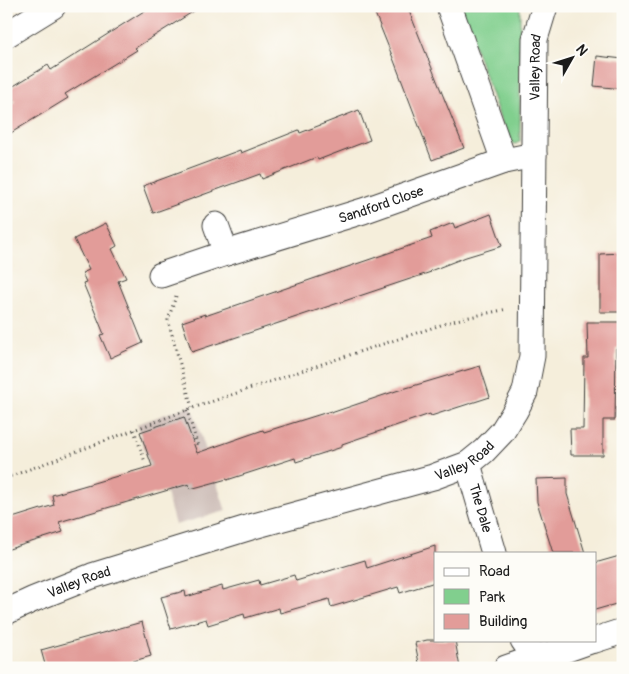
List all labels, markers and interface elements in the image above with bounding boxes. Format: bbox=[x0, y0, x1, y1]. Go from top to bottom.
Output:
street label: Valley Road bbox=[526, 32, 545, 101]
north arrow bbox=[546, 32, 596, 82]
text: N bbox=[572, 41, 591, 59]
street label: Sandford Close bbox=[336, 182, 426, 227]
street label: Valley Road bbox=[432, 437, 498, 484]
street label: The Dale bbox=[466, 482, 496, 535]
legend bbox=[434, 552, 596, 642]
street label: Valley Road bbox=[45, 562, 113, 601]
text: Road bbox=[479, 562, 510, 581]
text: Park bbox=[479, 588, 506, 607]
text: Building bbox=[479, 612, 527, 631]

